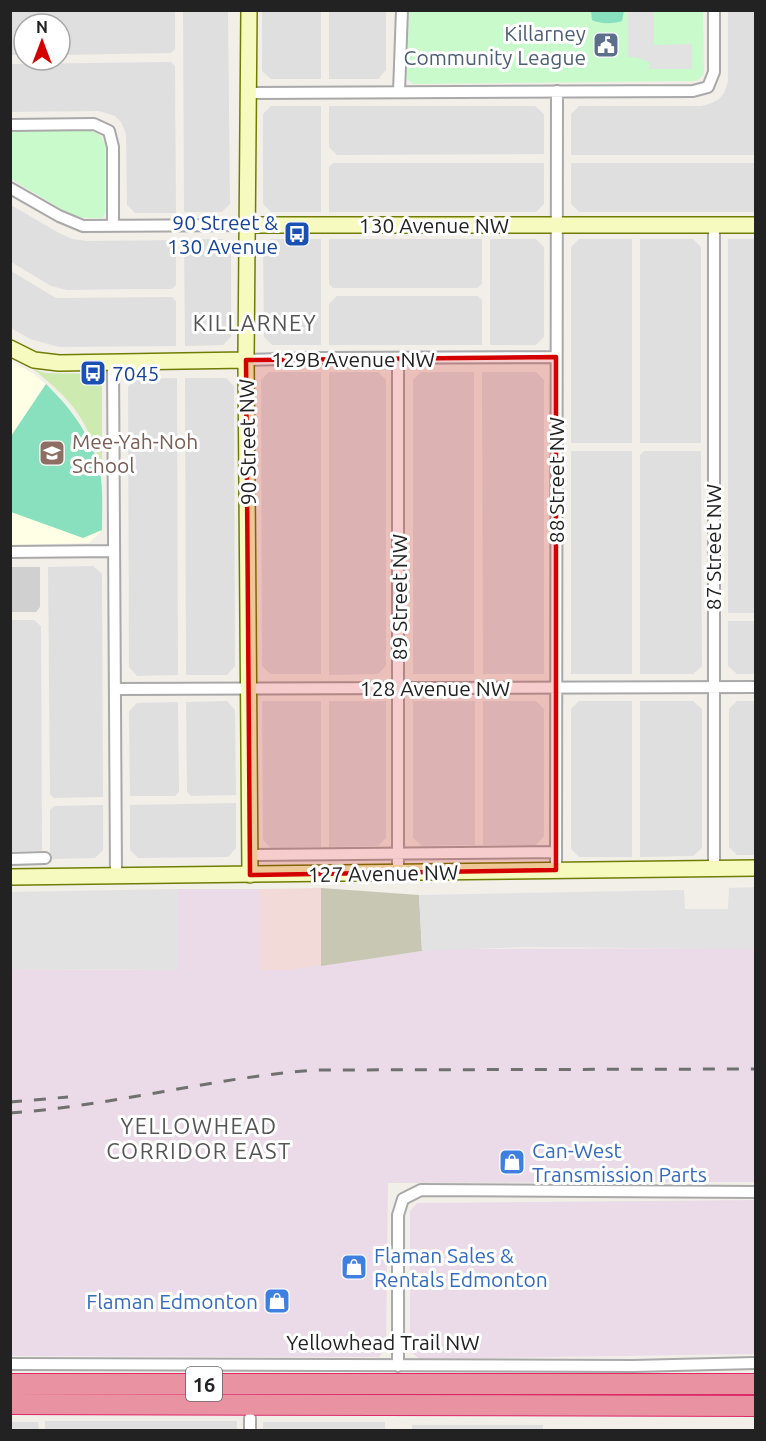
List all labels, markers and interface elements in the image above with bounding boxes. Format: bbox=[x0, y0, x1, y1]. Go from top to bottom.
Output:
north arrow bbox=[12, 12, 72, 72]
text: N bbox=[36, 18, 48, 36]
place label: Killarney Community League bbox=[404, 21, 586, 69]
public building icon: Killarney Community League bbox=[591, 30, 621, 60]
place label: 90 Street & 130 Avenue bbox=[167, 210, 278, 258]
street label: 130 Avenue NW bbox=[359, 213, 509, 237]
bus stop icon: 90 Street & 130 Avenue bbox=[282, 219, 312, 249]
district label: KILLARNEY bbox=[193, 310, 317, 335]
street label: 129B Avenue NW bbox=[271, 347, 435, 371]
bus stop icon: 7045 bbox=[78, 358, 108, 388]
place label: 7045 bbox=[112, 361, 159, 385]
street label: 90 Street NW bbox=[234, 379, 260, 505]
street label: 88 Street NW bbox=[544, 417, 568, 543]
place label: Mee-Yah-Noh School bbox=[72, 429, 198, 477]
school or university icon: Mee-Yah-Noh School bbox=[37, 438, 67, 468]
street label: 87 Street NW bbox=[701, 484, 725, 610]
street label: 89 Street NW bbox=[387, 534, 411, 660]
street label: 128 Avenue NW bbox=[360, 676, 510, 700]
street label: 127 Avenue NW bbox=[308, 860, 458, 886]
district label: YELLOWHEAD CORRIDOR EAST bbox=[106, 1113, 292, 1163]
place label: Can-West Transmission Parts bbox=[532, 1138, 707, 1186]
shop icon: Can-West Transmission Parts bbox=[497, 1147, 527, 1177]
place label: Flaman Sales & Rentals Edmonton bbox=[374, 1243, 548, 1291]
shop icon: Flaman Sales & Rentals Edmonton bbox=[339, 1252, 369, 1282]
shop icon: Flaman Edmonton bbox=[262, 1286, 292, 1316]
place label: Flaman Edmonton bbox=[86, 1289, 258, 1313]
street label: Yellowhead Trail NW bbox=[286, 1330, 480, 1354]
road number: 16 bbox=[186, 1367, 222, 1401]

